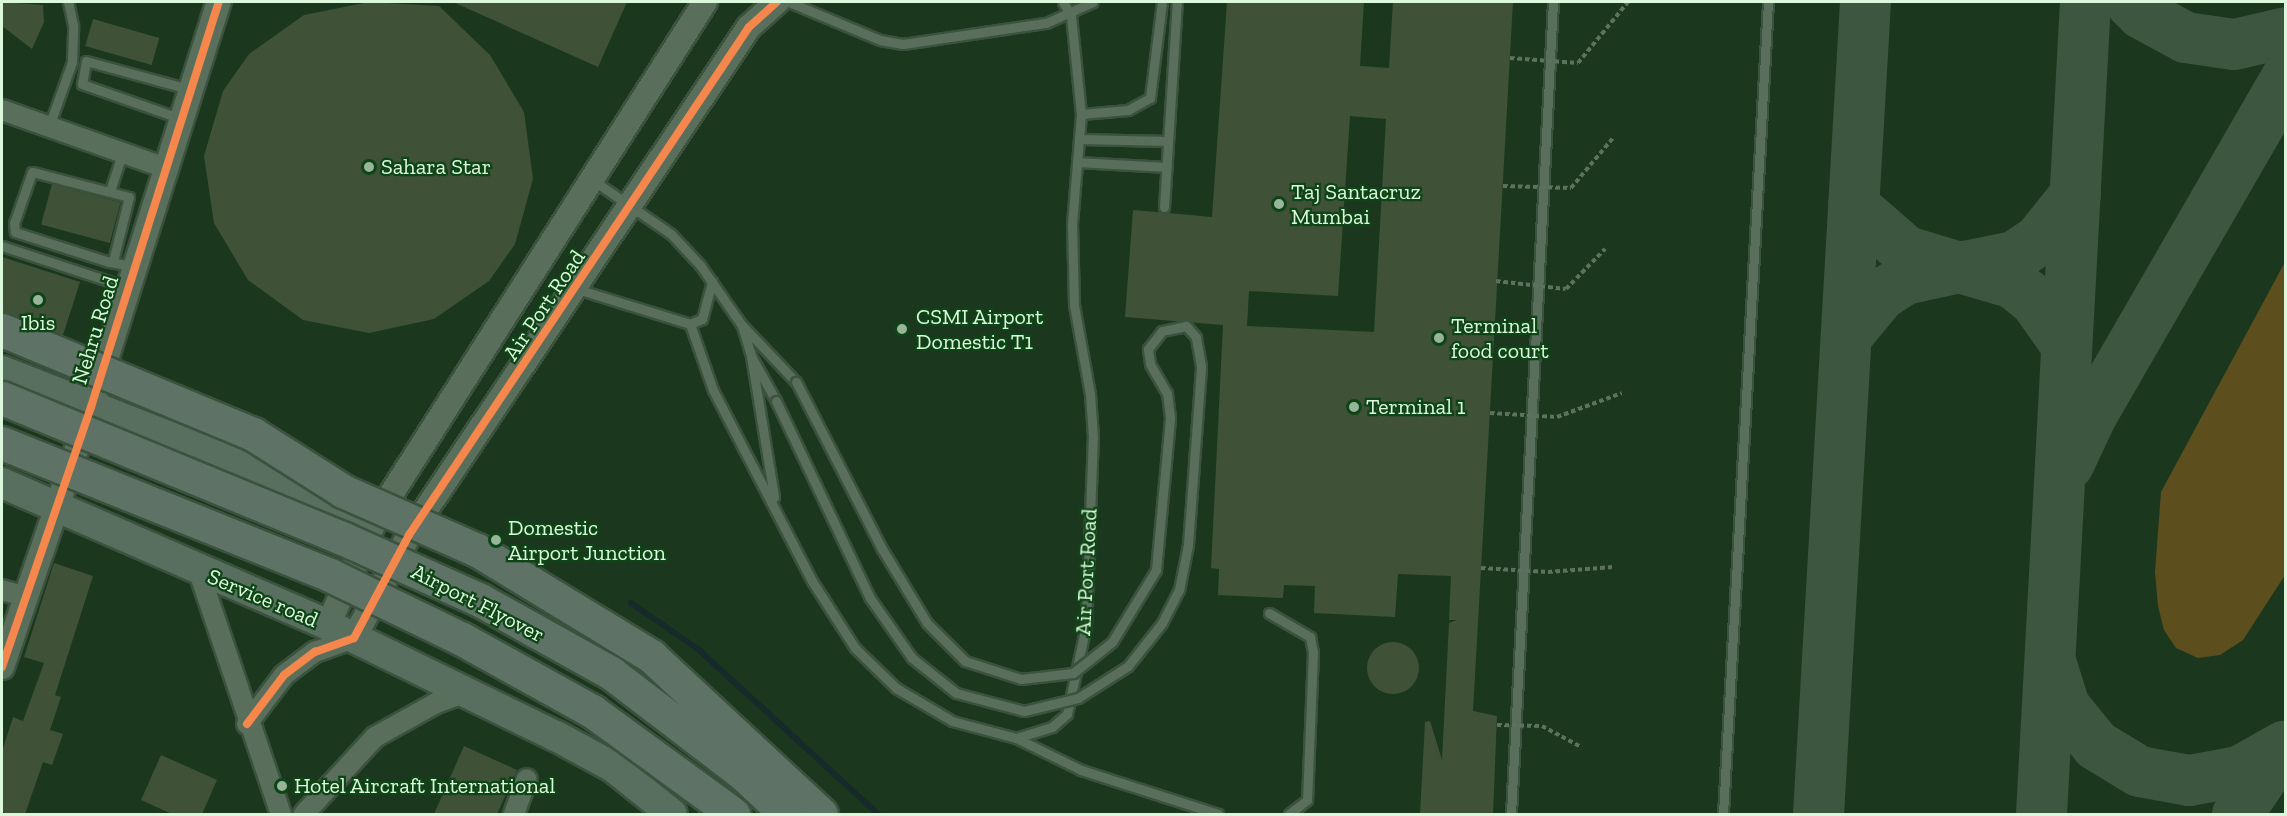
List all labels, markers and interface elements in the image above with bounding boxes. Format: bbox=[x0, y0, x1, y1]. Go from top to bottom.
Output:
place label: Sahara Star bbox=[381, 154, 491, 180]
marker: Sahara Star bbox=[362, 160, 376, 174]
place label: Taj Santacruz Mumbai bbox=[1291, 178, 1421, 230]
marker: Taj Santacruz Mumbai bbox=[1272, 197, 1286, 211]
street label: Air Port Road bbox=[497, 245, 591, 365]
street label: Nehru Road bbox=[66, 272, 124, 388]
marker: Ibis bbox=[31, 293, 45, 307]
place label: CSMI Airport Domestic T1 bbox=[916, 303, 1044, 354]
place label: Ibis bbox=[21, 310, 55, 336]
place label: Terminal food court bbox=[1451, 312, 1549, 364]
marker: CSMI Airport Domestic T1 bbox=[893, 320, 911, 338]
marker: Terminal food court bbox=[1432, 331, 1446, 345]
place label: Terminal 1 bbox=[1366, 394, 1466, 420]
marker: Terminal 1 bbox=[1347, 400, 1361, 414]
street label: Air Port Road bbox=[1069, 508, 1103, 636]
place label: Domestic Airport Junction bbox=[508, 514, 666, 566]
marker: Domestic Airport Junction bbox=[489, 533, 503, 547]
street label: Airport Flyover bbox=[407, 558, 549, 648]
street label: Service road bbox=[204, 563, 322, 633]
place label: Hotel Aircraft International bbox=[294, 773, 556, 799]
marker: Hotel Aircraft International bbox=[275, 779, 289, 793]

